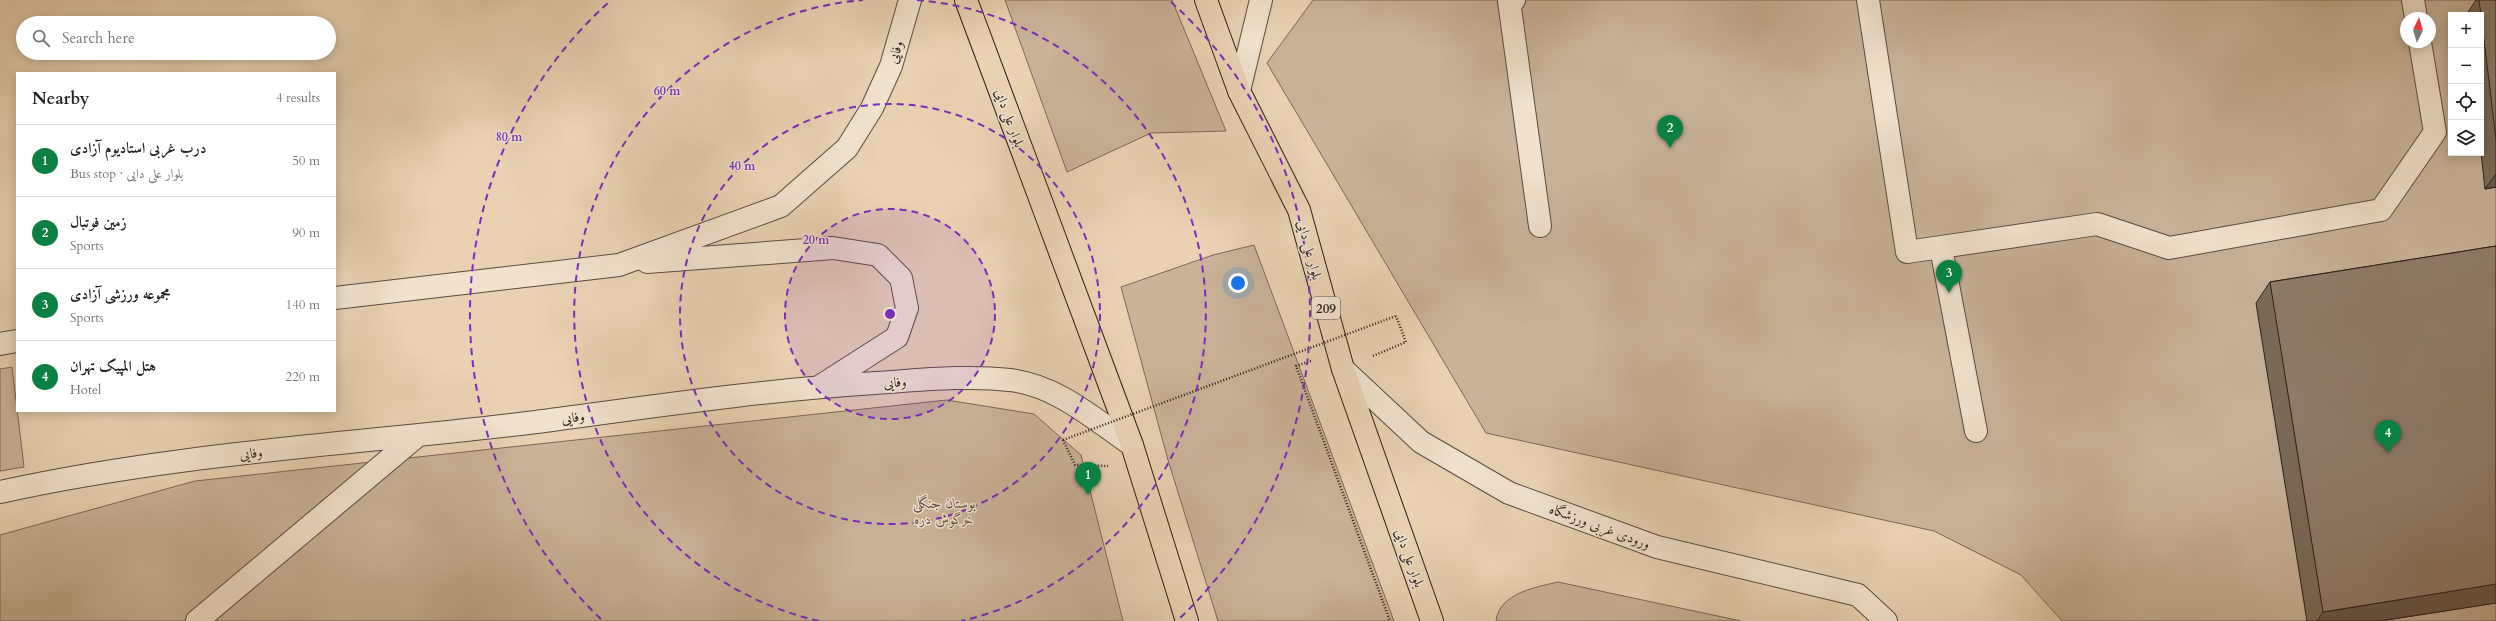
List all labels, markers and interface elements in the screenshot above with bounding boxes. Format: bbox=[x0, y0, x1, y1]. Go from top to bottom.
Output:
north arrow bbox=[2400, 12, 2436, 48]
map controls bbox=[2448, 12, 2484, 156]
button: + bbox=[2448, 12, 2484, 48]
search box bbox=[16, 16, 336, 60]
icon: search bbox=[30, 27, 52, 49]
text: Search here bbox=[62, 28, 135, 48]
street label: وفایی bbox=[883, 38, 908, 66]
button: − bbox=[2448, 48, 2484, 84]
text: 60 m bbox=[654, 83, 681, 99]
button: locate bbox=[2448, 84, 2484, 120]
street label: بلوار علی دایی bbox=[990, 86, 1029, 150]
text: Nearby bbox=[32, 87, 89, 110]
text: 4 results bbox=[276, 89, 320, 107]
pin: 2 bbox=[1657, 115, 1683, 148]
button: layers bbox=[2448, 120, 2484, 156]
text: 80 m bbox=[496, 129, 523, 145]
text: درب غربی استادیوم آزادی bbox=[70, 138, 206, 158]
text: 1 bbox=[42, 152, 48, 170]
text: 50 m bbox=[292, 152, 320, 170]
text: 40 m bbox=[729, 158, 756, 174]
text: Bus stop · بلوار علی دایی bbox=[70, 165, 183, 183]
text: زمین فوتبال bbox=[70, 212, 127, 232]
street label: بلوار علی دایی bbox=[1292, 218, 1327, 282]
text: 2 bbox=[42, 224, 48, 242]
text: 90 m bbox=[292, 224, 320, 242]
text: 20 m bbox=[803, 232, 830, 248]
text: Sports bbox=[70, 237, 104, 255]
pin: 3 bbox=[1936, 260, 1962, 293]
your location bbox=[1228, 273, 1248, 293]
text: مجموعه ورزشی آزادی bbox=[70, 284, 171, 304]
text: 3 bbox=[42, 296, 48, 314]
text: 140 m bbox=[286, 296, 320, 314]
road number: 209 bbox=[1312, 297, 1340, 319]
centre of rings bbox=[883, 307, 897, 321]
text: Sports bbox=[70, 309, 104, 327]
text: هتل المپیک تهران bbox=[70, 356, 156, 376]
text: 4 bbox=[42, 368, 48, 386]
text: 220 m bbox=[286, 368, 320, 386]
street label: وفایی bbox=[883, 372, 907, 393]
text: Hotel bbox=[70, 381, 101, 399]
street label: وفایی bbox=[560, 407, 586, 428]
pin: 4 bbox=[2375, 420, 2401, 453]
street label: وفایی bbox=[239, 443, 264, 464]
pin: 1 bbox=[1075, 462, 1101, 495]
park label: بوستان جنگلی خرگوش دره bbox=[912, 494, 976, 529]
street label: ورودی غربی ورزشگاه bbox=[1547, 499, 1653, 554]
street label: بلوار علی دایی bbox=[1390, 526, 1429, 590]

